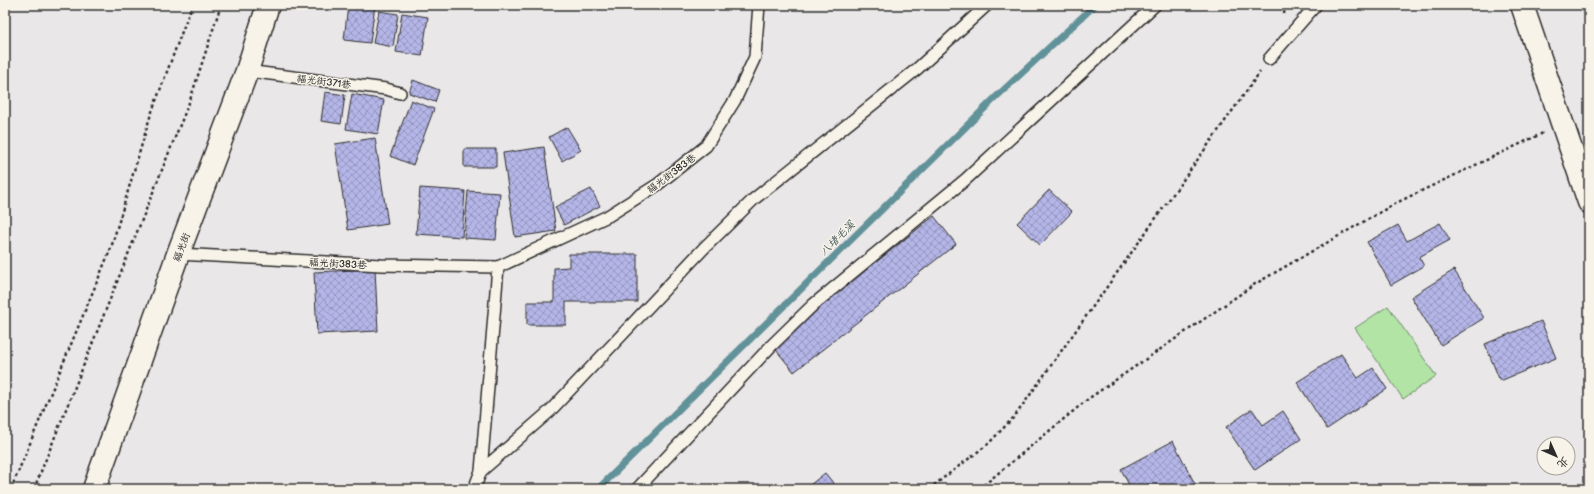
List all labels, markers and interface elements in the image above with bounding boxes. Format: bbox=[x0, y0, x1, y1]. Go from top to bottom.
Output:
street label: 福光街371巷 bbox=[296, 73, 353, 91]
street label: 福光街383巷 bbox=[645, 151, 699, 196]
water label: 八堵毛溪 bbox=[817, 217, 858, 259]
street label: 福光街 bbox=[171, 231, 193, 264]
street label: 福光街383巷 bbox=[309, 256, 368, 272]
north arrow bbox=[1536, 436, 1576, 476]
text: 北 bbox=[1554, 454, 1571, 471]

